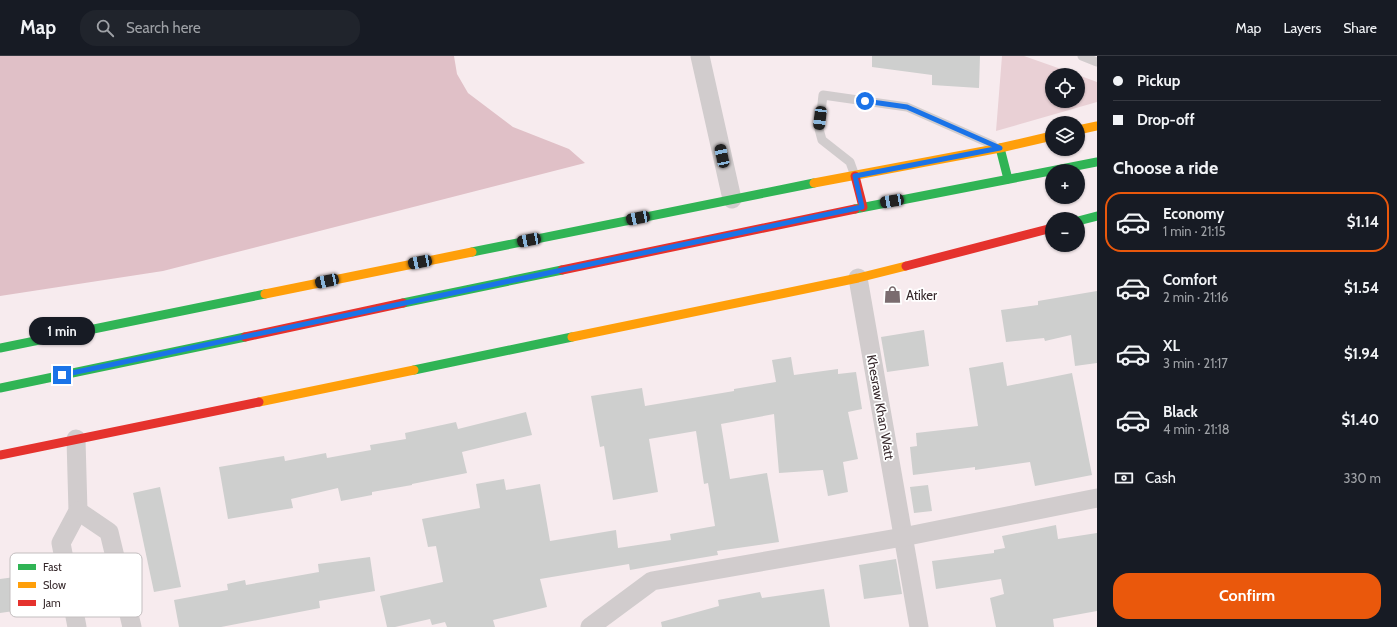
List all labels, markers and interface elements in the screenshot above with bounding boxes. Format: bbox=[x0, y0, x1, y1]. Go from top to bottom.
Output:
search box bbox=[80, 10, 360, 46]
text: Map bbox=[20, 16, 56, 39]
icon: search bbox=[94, 17, 116, 39]
text: Search here bbox=[126, 19, 201, 37]
text: Map bbox=[1236, 19, 1261, 37]
text: Layers bbox=[1283, 19, 1321, 37]
text: Share bbox=[1343, 19, 1377, 37]
map controls bbox=[1045, 68, 1085, 252]
button: locate bbox=[1045, 68, 1085, 108]
text: Pickup bbox=[1137, 72, 1180, 90]
route start bbox=[856, 92, 874, 110]
car bbox=[813, 105, 827, 131]
text: Drop-off bbox=[1137, 111, 1195, 129]
button: layers bbox=[1045, 116, 1085, 156]
car bbox=[714, 143, 730, 169]
text: Choose a ride bbox=[1113, 157, 1218, 179]
button: + bbox=[1045, 164, 1085, 204]
car bbox=[879, 193, 905, 209]
icon: car bbox=[1115, 204, 1151, 240]
text: Economy bbox=[1163, 205, 1224, 223]
car bbox=[625, 210, 651, 226]
button: − bbox=[1045, 212, 1085, 252]
text: $1.14 bbox=[1347, 213, 1379, 231]
text: 1 min · 21:15 bbox=[1163, 223, 1226, 239]
car bbox=[516, 232, 542, 248]
car bbox=[407, 254, 433, 270]
icon: car bbox=[1115, 270, 1151, 306]
text: Comfort bbox=[1163, 271, 1217, 289]
car bbox=[314, 273, 340, 289]
text: $1.54 bbox=[1344, 279, 1379, 297]
shop icon: Atiker bbox=[883, 285, 903, 305]
place label: Atiker bbox=[906, 287, 938, 303]
text: 2 min · 21:16 bbox=[1163, 289, 1228, 305]
callout: 1 min bbox=[29, 317, 95, 345]
text: 1 min bbox=[47, 323, 77, 339]
icon: car bbox=[1115, 336, 1151, 372]
text: XL bbox=[1163, 337, 1180, 355]
text: $1.94 bbox=[1344, 345, 1379, 363]
street label: Khesraw Khan Watt bbox=[864, 353, 898, 461]
text: 3 min · 21:17 bbox=[1163, 355, 1228, 371]
route end bbox=[53, 366, 71, 384]
icon: car bbox=[1115, 402, 1151, 438]
text: Black bbox=[1163, 403, 1198, 421]
text: $1.40 bbox=[1342, 411, 1379, 429]
text: 4 min · 21:18 bbox=[1163, 421, 1230, 437]
icon: cash bbox=[1113, 467, 1135, 489]
text: Cash bbox=[1145, 469, 1176, 487]
text: 330 m bbox=[1344, 470, 1381, 486]
legend bbox=[10, 553, 142, 617]
text: Fast bbox=[43, 560, 62, 574]
button: Confirm bbox=[1113, 573, 1381, 619]
text: Slow bbox=[43, 578, 66, 592]
text: Jam bbox=[42, 596, 61, 610]

